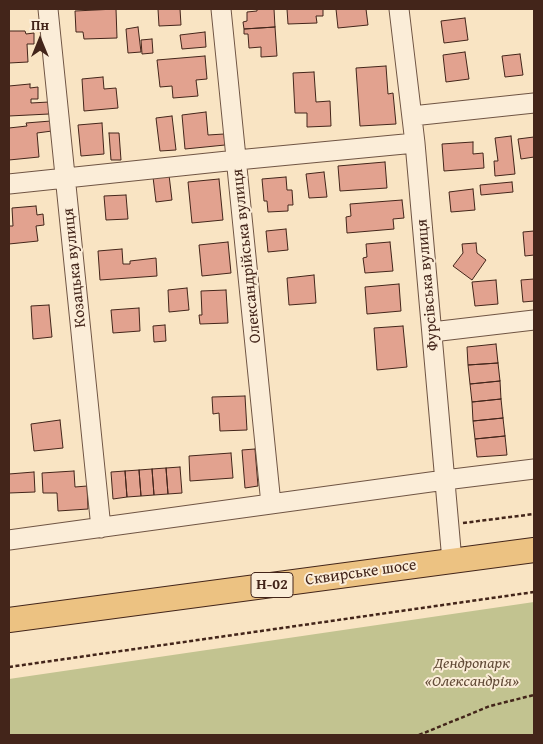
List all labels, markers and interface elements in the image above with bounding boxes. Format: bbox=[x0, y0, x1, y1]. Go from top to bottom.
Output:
north arrow bbox=[15, 15, 65, 65]
text: Пн bbox=[31, 15, 49, 35]
street label: Олександрійська вулиця bbox=[228, 168, 266, 344]
street label: Козацька вулиця bbox=[59, 207, 91, 329]
street label: Фурсівська вулиця bbox=[413, 218, 443, 352]
street label: Сквирське шосе bbox=[304, 556, 418, 590]
road number: Н-02 bbox=[251, 572, 293, 598]
park label: Дендропарк «Олександрія» bbox=[425, 654, 519, 692]

